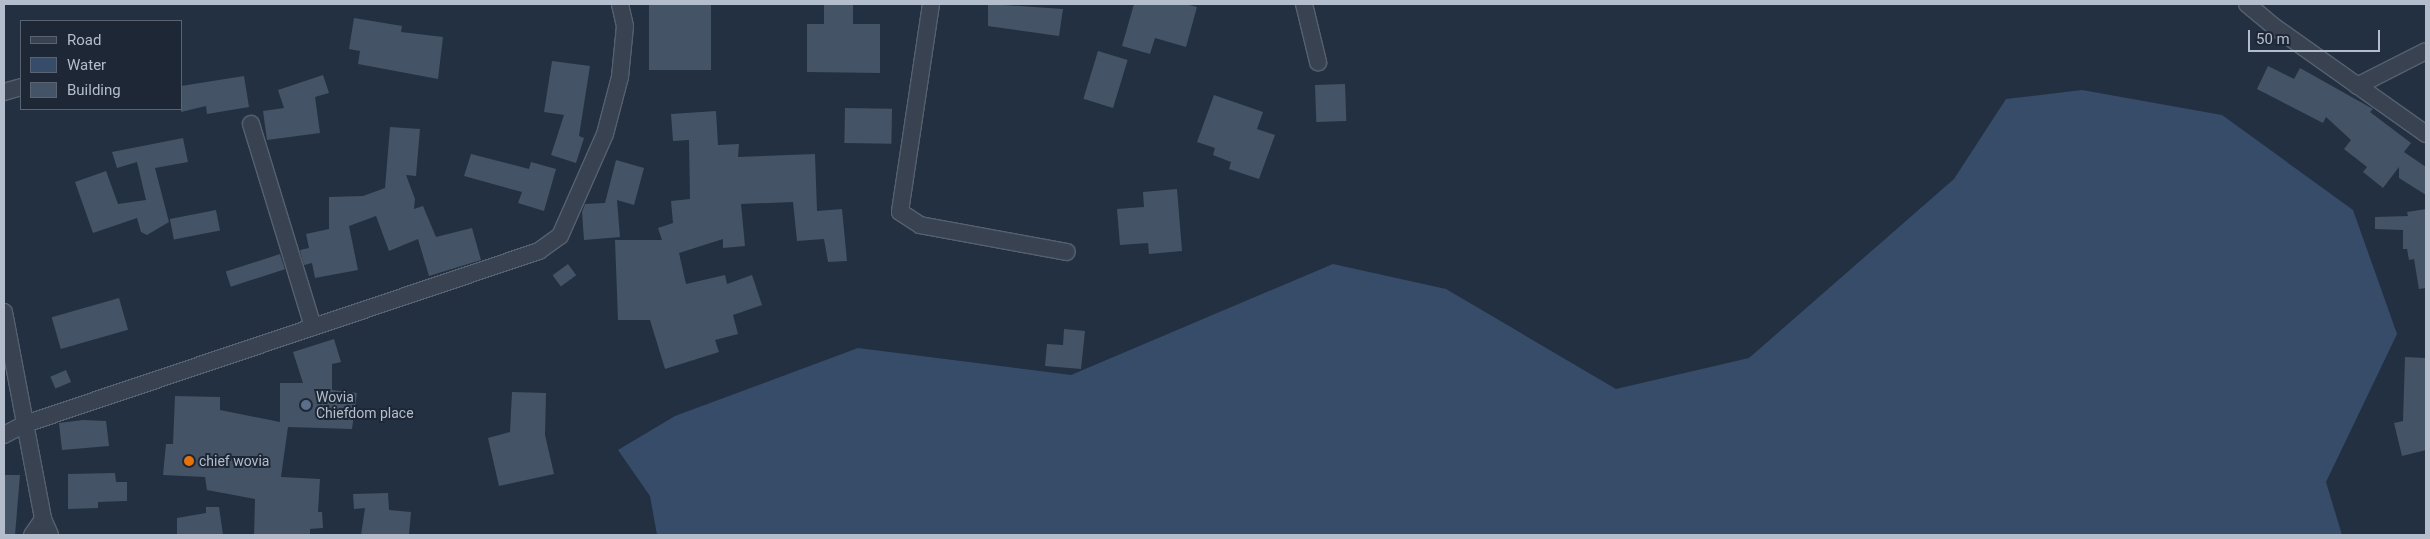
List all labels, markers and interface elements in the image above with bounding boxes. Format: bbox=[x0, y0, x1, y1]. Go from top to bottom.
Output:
legend bbox=[20, 20, 182, 110]
scale bar bbox=[2250, 20, 2382, 52]
text: 50 m bbox=[2256, 30, 2290, 48]
text: Road bbox=[67, 31, 101, 49]
text: Water bbox=[67, 56, 106, 74]
text: Building bbox=[67, 81, 121, 99]
place label: Wovia Chiefdom place bbox=[316, 389, 414, 422]
marker: Wovia Chiefdom place bbox=[300, 399, 312, 411]
place label: chief wovia bbox=[199, 453, 269, 469]
marker: chief wovia bbox=[183, 455, 195, 467]

